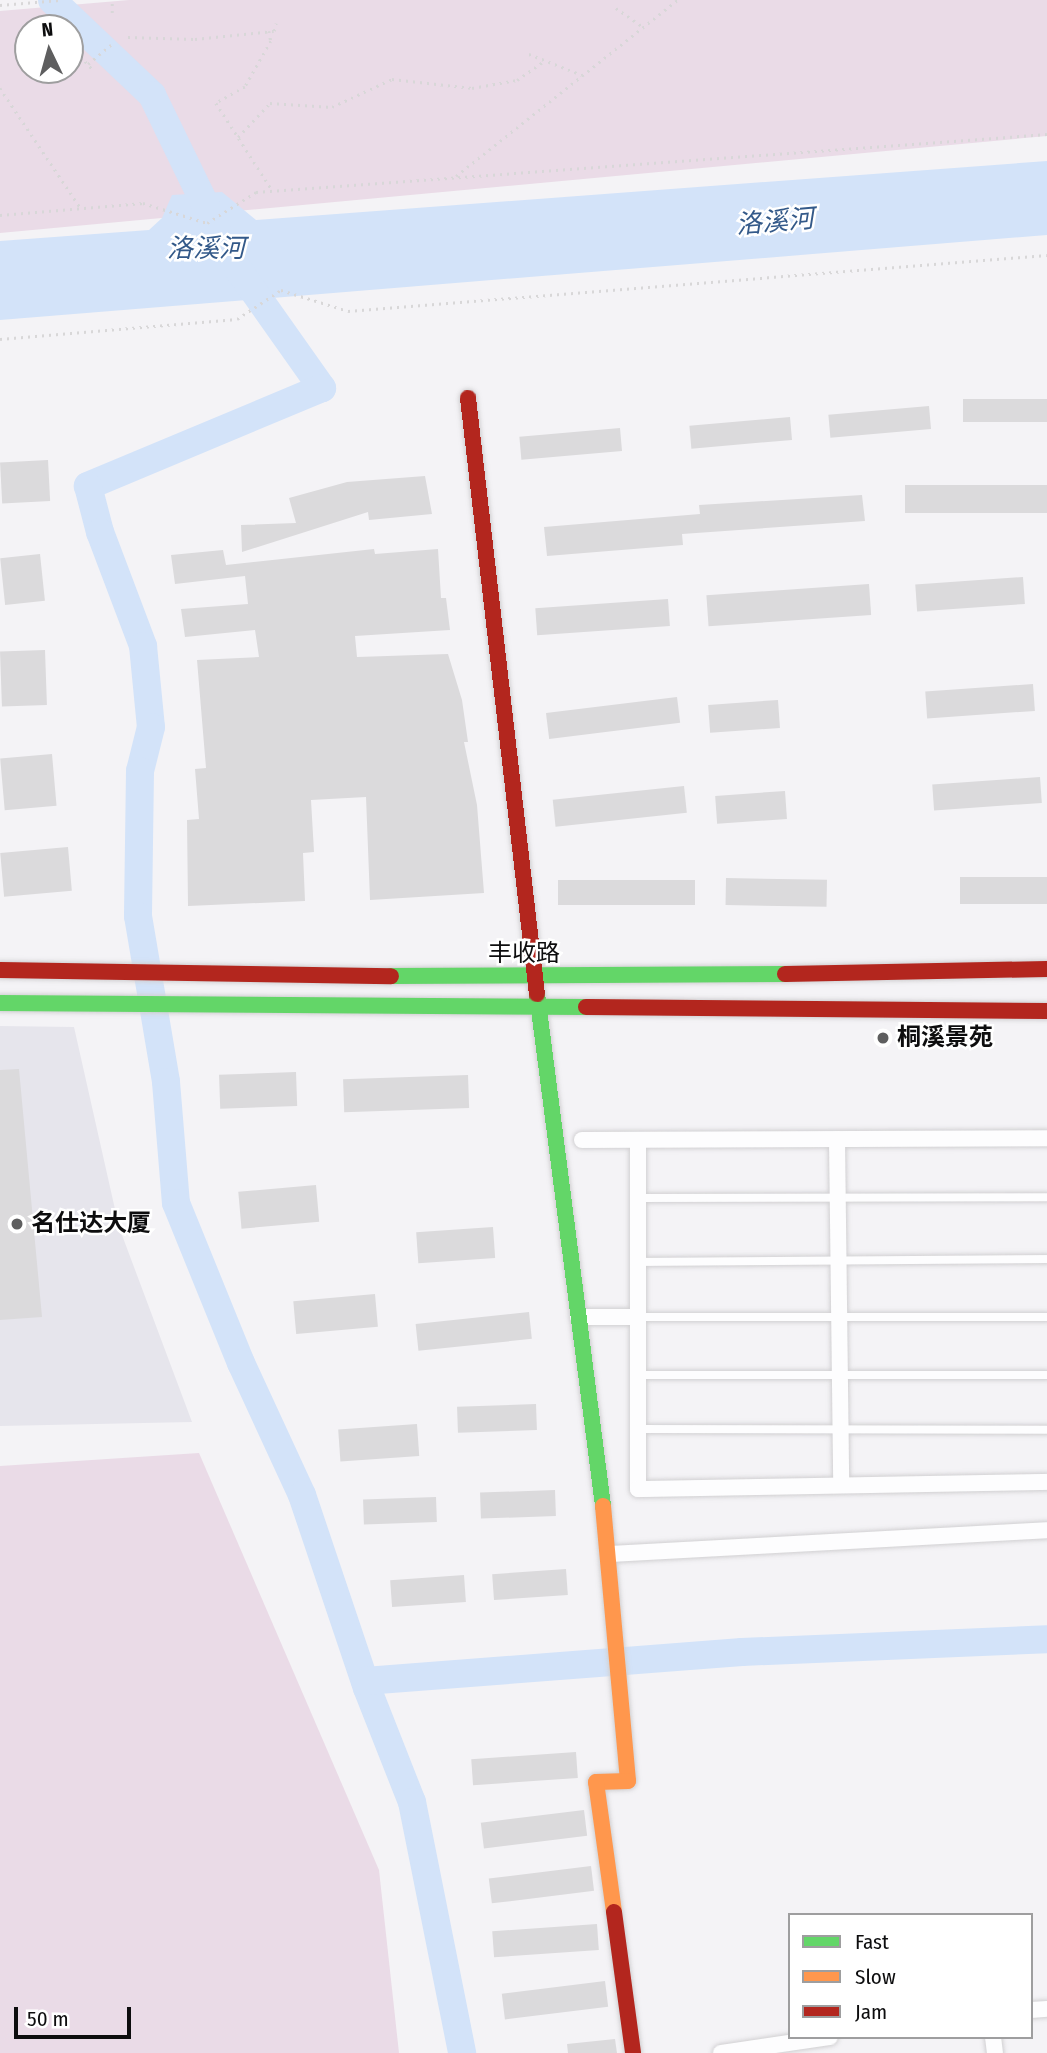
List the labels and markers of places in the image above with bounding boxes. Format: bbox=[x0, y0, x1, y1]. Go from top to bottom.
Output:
place label: 桐溪景苑 bbox=[897, 1024, 993, 1052]
marker: 桐溪景苑 bbox=[875, 1030, 891, 1046]
place label: 名仕达大厦 bbox=[31, 1210, 151, 1238]
marker: 名仕达大厦 bbox=[9, 1216, 25, 1232]

